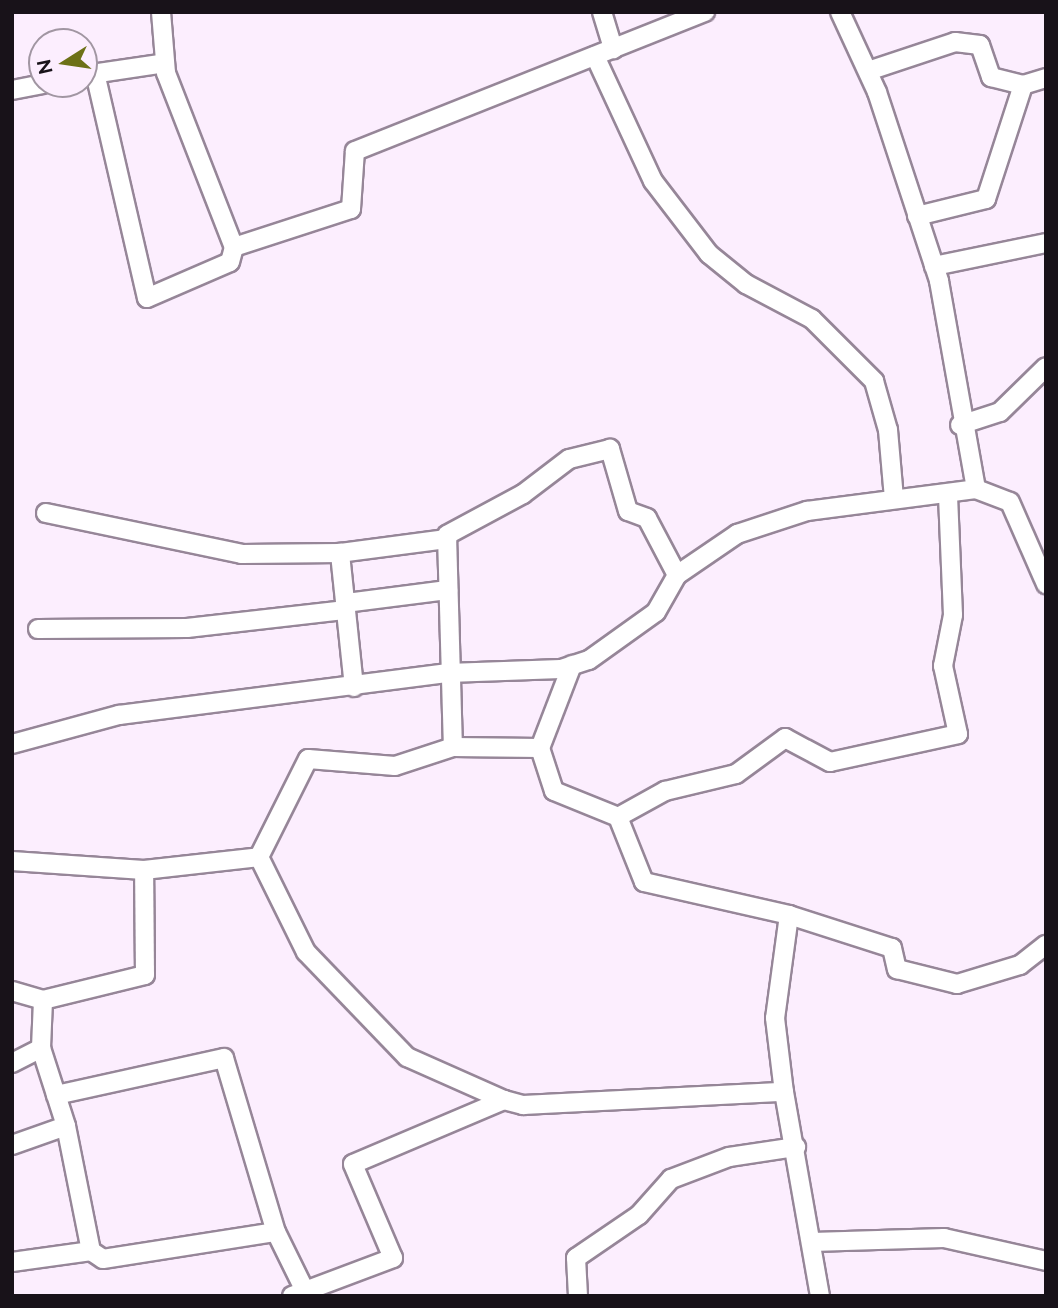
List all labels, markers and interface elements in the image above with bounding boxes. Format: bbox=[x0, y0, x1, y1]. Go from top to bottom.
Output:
north arrow bbox=[28, 28, 98, 98]
text: N bbox=[32, 58, 57, 76]

